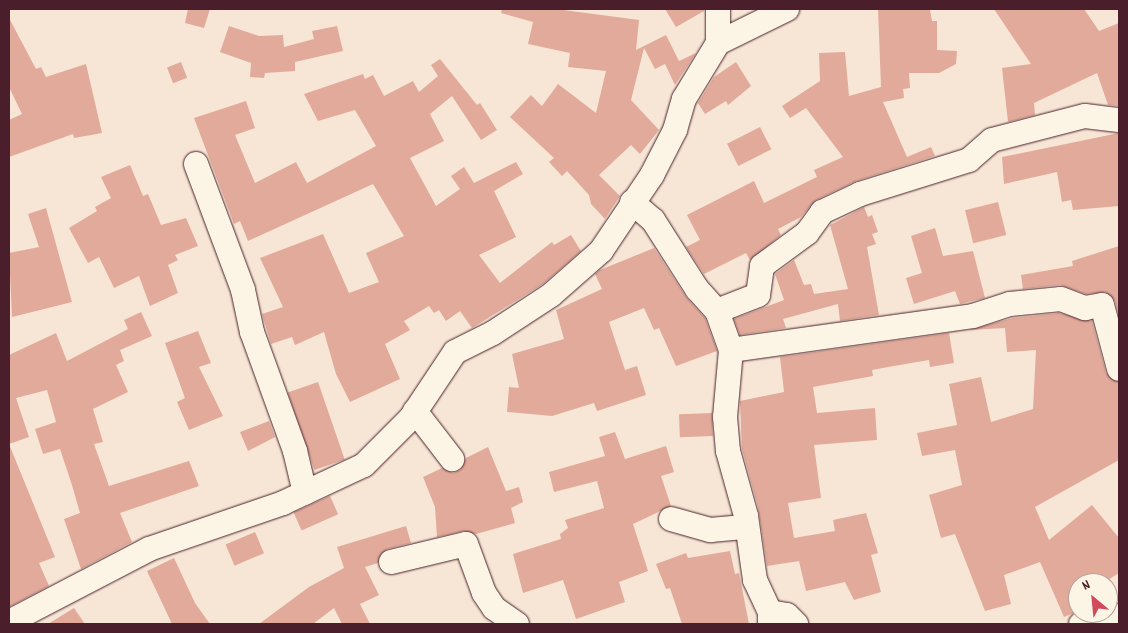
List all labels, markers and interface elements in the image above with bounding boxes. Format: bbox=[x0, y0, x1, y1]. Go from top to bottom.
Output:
north arrow bbox=[1068, 573, 1118, 623]
text: N bbox=[1079, 575, 1094, 596]

